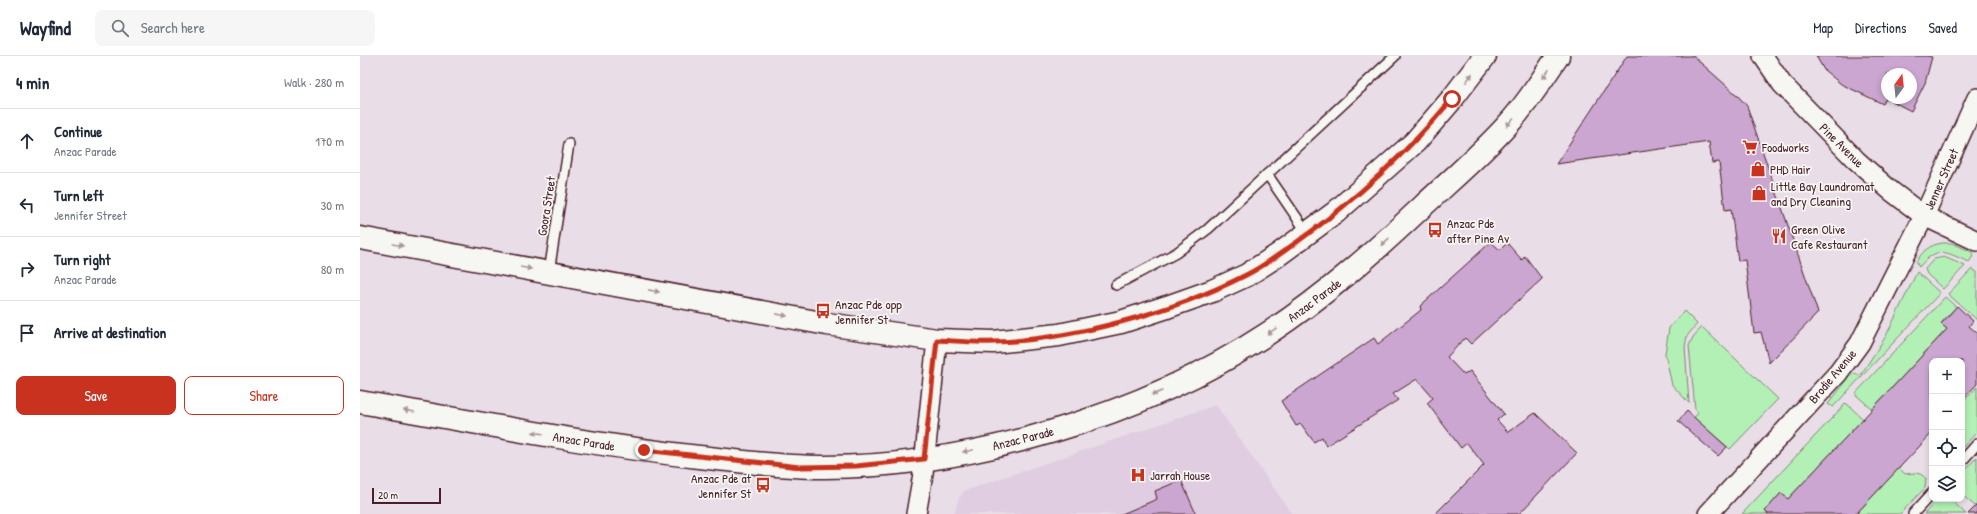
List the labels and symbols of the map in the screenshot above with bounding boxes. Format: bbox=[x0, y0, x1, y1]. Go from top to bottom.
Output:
one-way arrow bbox=[1542, 68, 1550, 79]
north arrow bbox=[1881, 68, 1917, 104]
one-way arrow bbox=[1464, 72, 1473, 83]
route start bbox=[1443, 90, 1461, 108]
one-way arrow bbox=[1505, 117, 1514, 127]
street label: Pine Avenue bbox=[1816, 119, 1868, 171]
supermarket icon: Foodworks bbox=[1741, 138, 1759, 156]
place label: Foodworks bbox=[1761, 138, 1809, 156]
street label: Jenner Street bbox=[1920, 145, 1963, 212]
shop icon: PHD Hair bbox=[1749, 160, 1767, 178]
place label: PHD Hair bbox=[1770, 160, 1811, 178]
street label: Goora Street bbox=[532, 174, 560, 237]
place label: Little Bay Laundromat and Dry Cleaning bbox=[1771, 177, 1875, 210]
shop icon: Little Bay Laundromat and Dry Cleaning bbox=[1750, 184, 1768, 202]
place label: Anzac Pde after Pine Av bbox=[1447, 214, 1510, 247]
place label: Green Olive Cafe Restaurant bbox=[1791, 220, 1868, 253]
bus stop icon: Anzac Pde after Pine Av bbox=[1426, 221, 1444, 239]
restaurant icon: Green Olive Cafe Restaurant bbox=[1770, 227, 1788, 245]
one-way arrow bbox=[1380, 237, 1389, 246]
one-way arrow bbox=[392, 242, 404, 248]
one-way arrow bbox=[520, 265, 532, 271]
street label: Anzac Parade bbox=[1284, 274, 1344, 326]
one-way arrow bbox=[648, 289, 660, 295]
place label: Anzac Pde opp Jennifer St bbox=[835, 295, 902, 328]
bus stop icon: Anzac Pde opp Jennifer St bbox=[814, 302, 832, 320]
one-way arrow bbox=[776, 313, 788, 319]
one-way arrow bbox=[1266, 327, 1277, 335]
street label: Brodie Avenue bbox=[1804, 345, 1860, 407]
one-way arrow bbox=[1151, 390, 1163, 396]
one-way arrow bbox=[403, 408, 415, 414]
street label: Anzac Parade bbox=[990, 422, 1056, 454]
street label: Anzac Parade bbox=[552, 427, 616, 455]
one-way arrow bbox=[531, 430, 544, 436]
route end bbox=[635, 441, 653, 459]
one-way arrow bbox=[962, 448, 974, 454]
hospital icon: Jarrah House bbox=[1129, 466, 1147, 484]
place label: Jarrah House bbox=[1150, 466, 1210, 484]
place label: Anzac Pde at Jennifer St bbox=[691, 469, 752, 502]
bus stop icon: Anzac Pde at Jennifer St bbox=[754, 476, 772, 494]
scale bar bbox=[372, 486, 441, 505]

